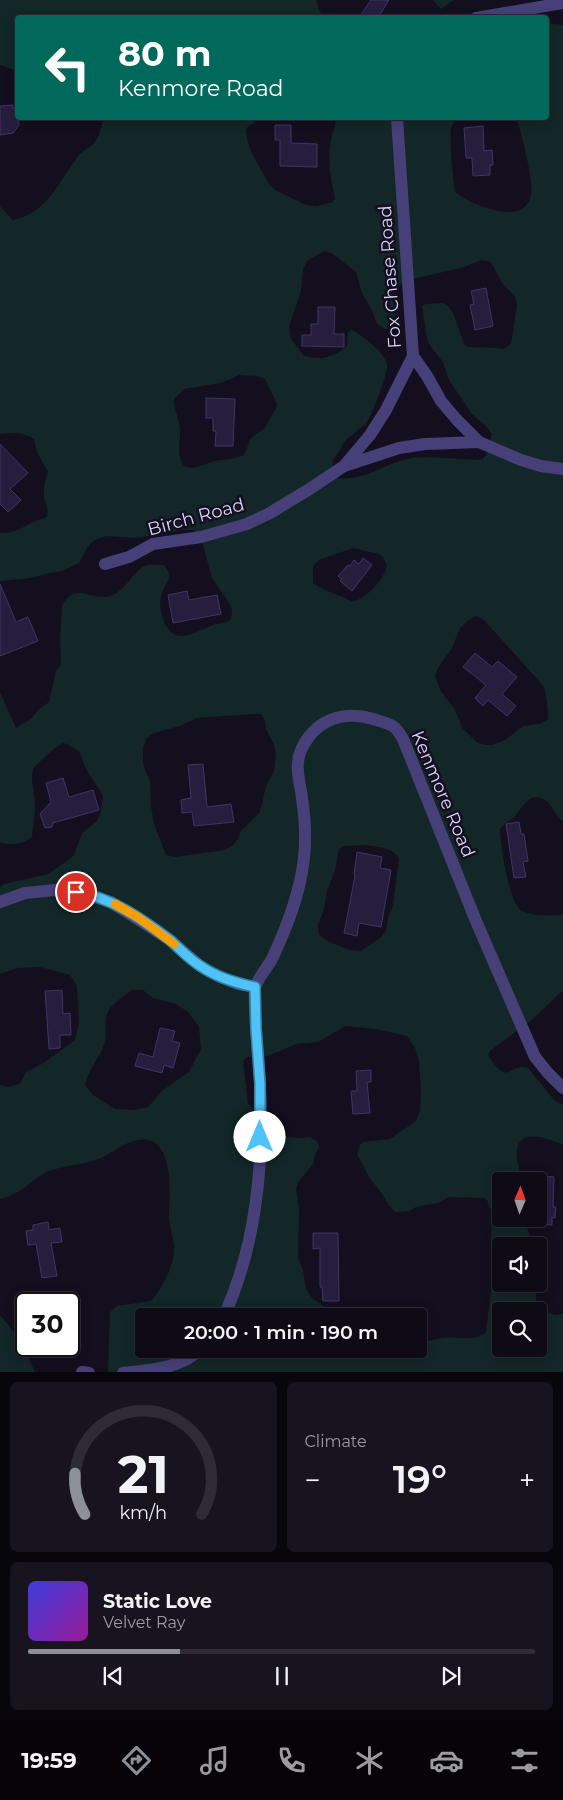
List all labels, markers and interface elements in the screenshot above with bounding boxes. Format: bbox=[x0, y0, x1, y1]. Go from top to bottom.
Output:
text: 80 m bbox=[118, 32, 212, 75]
icon: left bbox=[35, 35, 100, 100]
text: Kenmore Road bbox=[118, 75, 284, 102]
street label: Fox Chase Road bbox=[374, 205, 406, 349]
street label: Birch Road bbox=[145, 494, 247, 540]
street label: Kenmore Road bbox=[406, 727, 480, 861]
pin bbox=[55, 871, 97, 913]
icon: arrive bbox=[62, 878, 90, 906]
position arrow bbox=[233, 1110, 285, 1162]
north arrow bbox=[492, 1172, 548, 1228]
map controls bbox=[492, 1172, 547, 1357]
button: sound bbox=[492, 1237, 547, 1292]
speed limit sign: 30 bbox=[15, 1292, 80, 1357]
button: search bbox=[492, 1302, 547, 1357]
text: 20:00 · 1 min · 190 m bbox=[184, 1321, 378, 1344]
text: Climate bbox=[305, 1432, 367, 1451]
text: 21 bbox=[118, 1443, 169, 1506]
text: 19° bbox=[393, 1456, 447, 1503]
text: − bbox=[305, 1463, 321, 1497]
text: + bbox=[519, 1463, 535, 1497]
text: km/h bbox=[119, 1502, 167, 1523]
text: Static Love bbox=[103, 1590, 212, 1613]
text: Velvet Ray bbox=[103, 1613, 185, 1632]
icon: previous bbox=[99, 1662, 127, 1690]
icon: pause bbox=[268, 1662, 296, 1690]
icon: next bbox=[437, 1662, 465, 1690]
icon: directions bbox=[119, 1743, 154, 1778]
icon: music bbox=[197, 1743, 232, 1778]
icon: phone bbox=[274, 1743, 309, 1778]
icon: climate bbox=[352, 1743, 387, 1778]
icon: car bbox=[429, 1743, 464, 1778]
icon: filters bbox=[507, 1743, 542, 1778]
text: 19:59 bbox=[21, 1747, 77, 1774]

